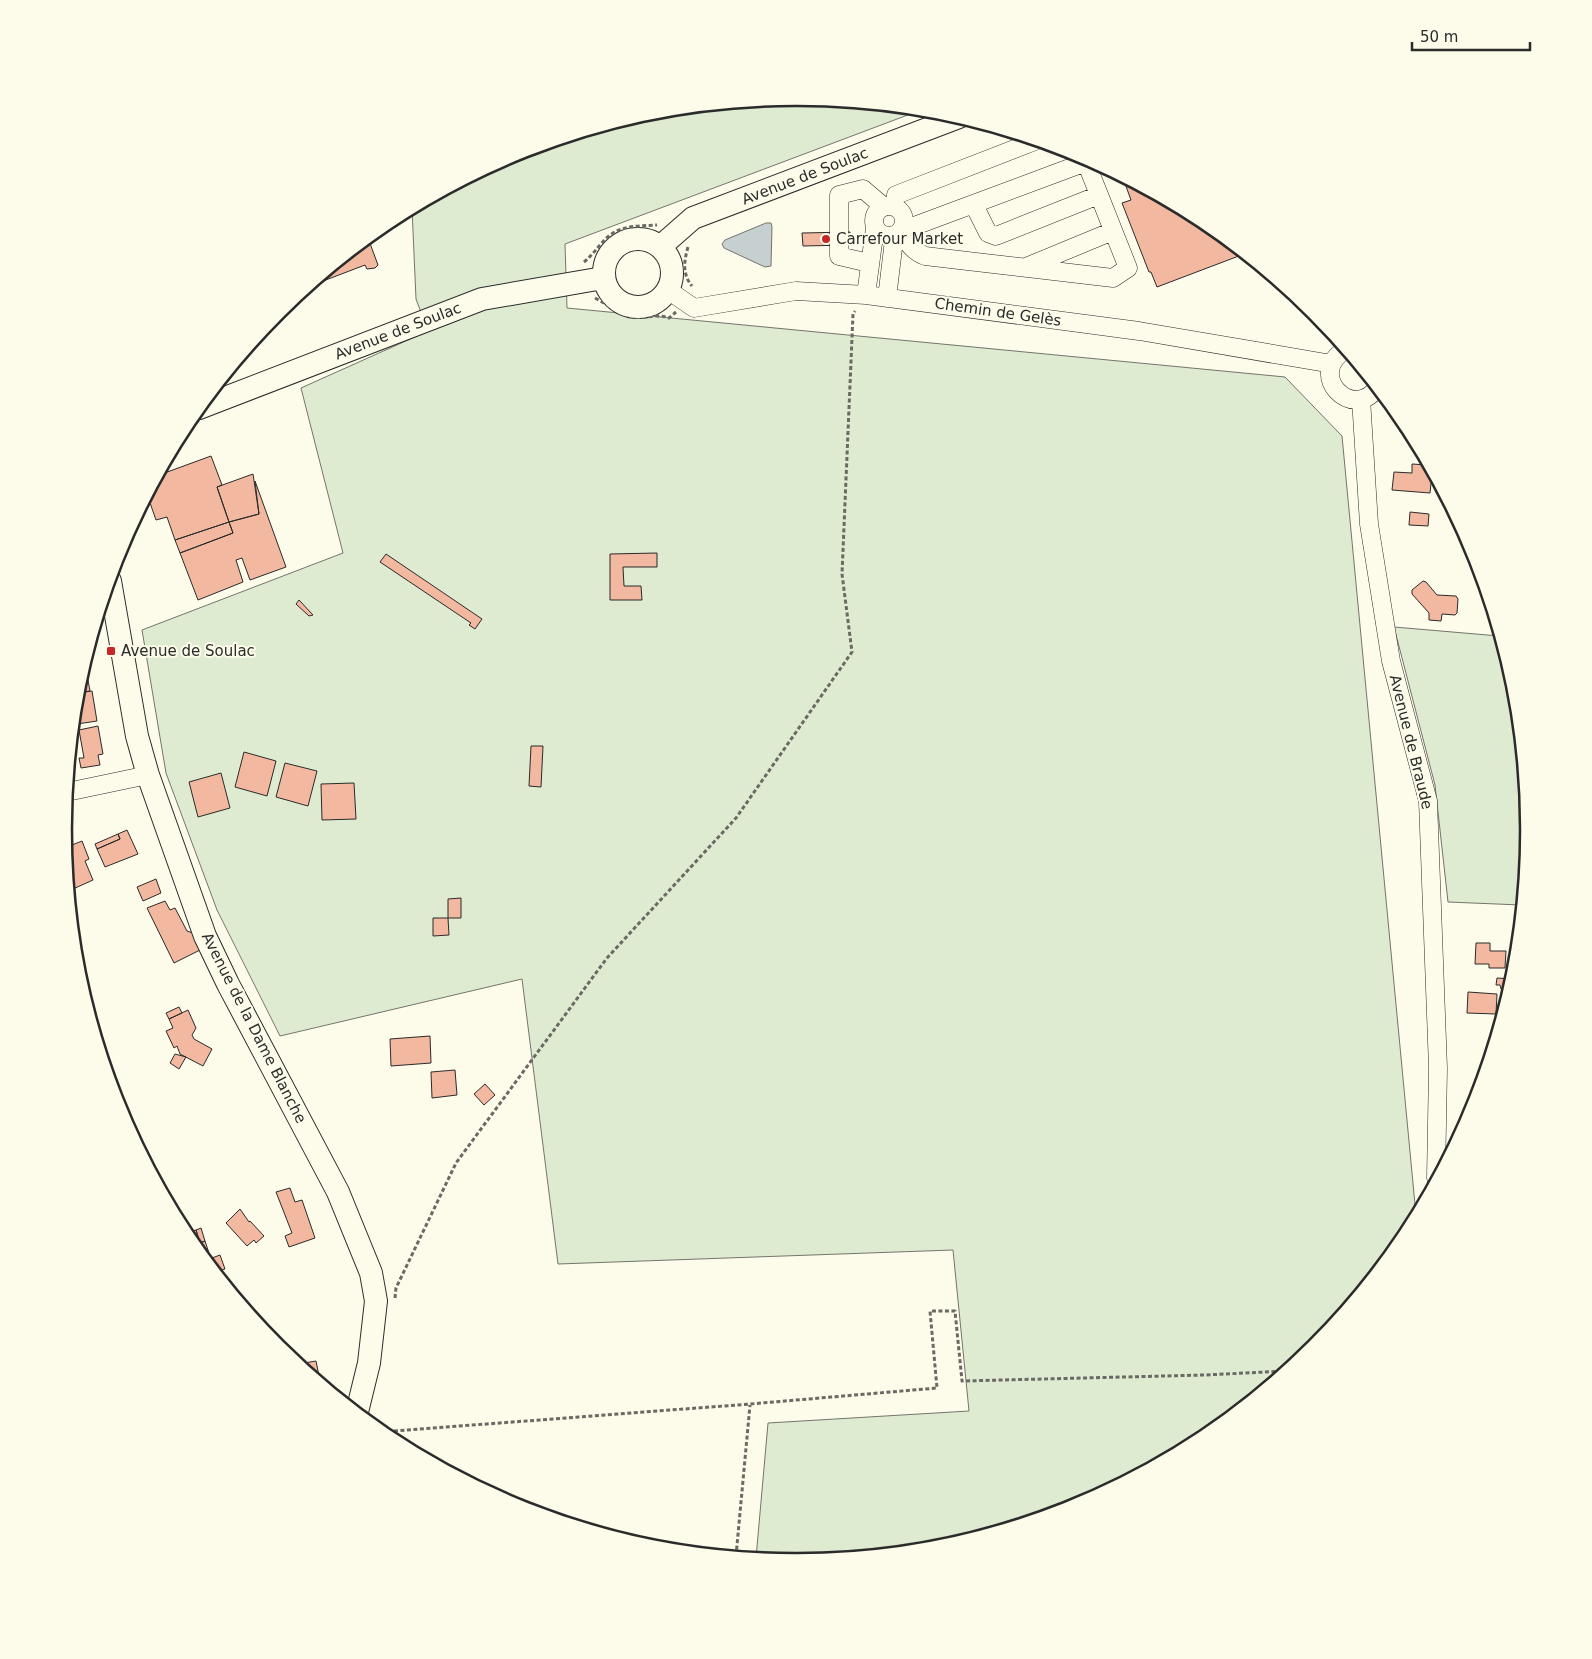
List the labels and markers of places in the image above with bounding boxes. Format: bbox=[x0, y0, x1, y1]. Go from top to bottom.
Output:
place label: Carrefour Market bbox=[836, 230, 963, 248]
marker: Carrefour Market bbox=[820, 233, 832, 245]
place label: Avenue de Soulac bbox=[121, 642, 255, 660]
marker: Avenue de Soulac bbox=[105, 645, 117, 657]

